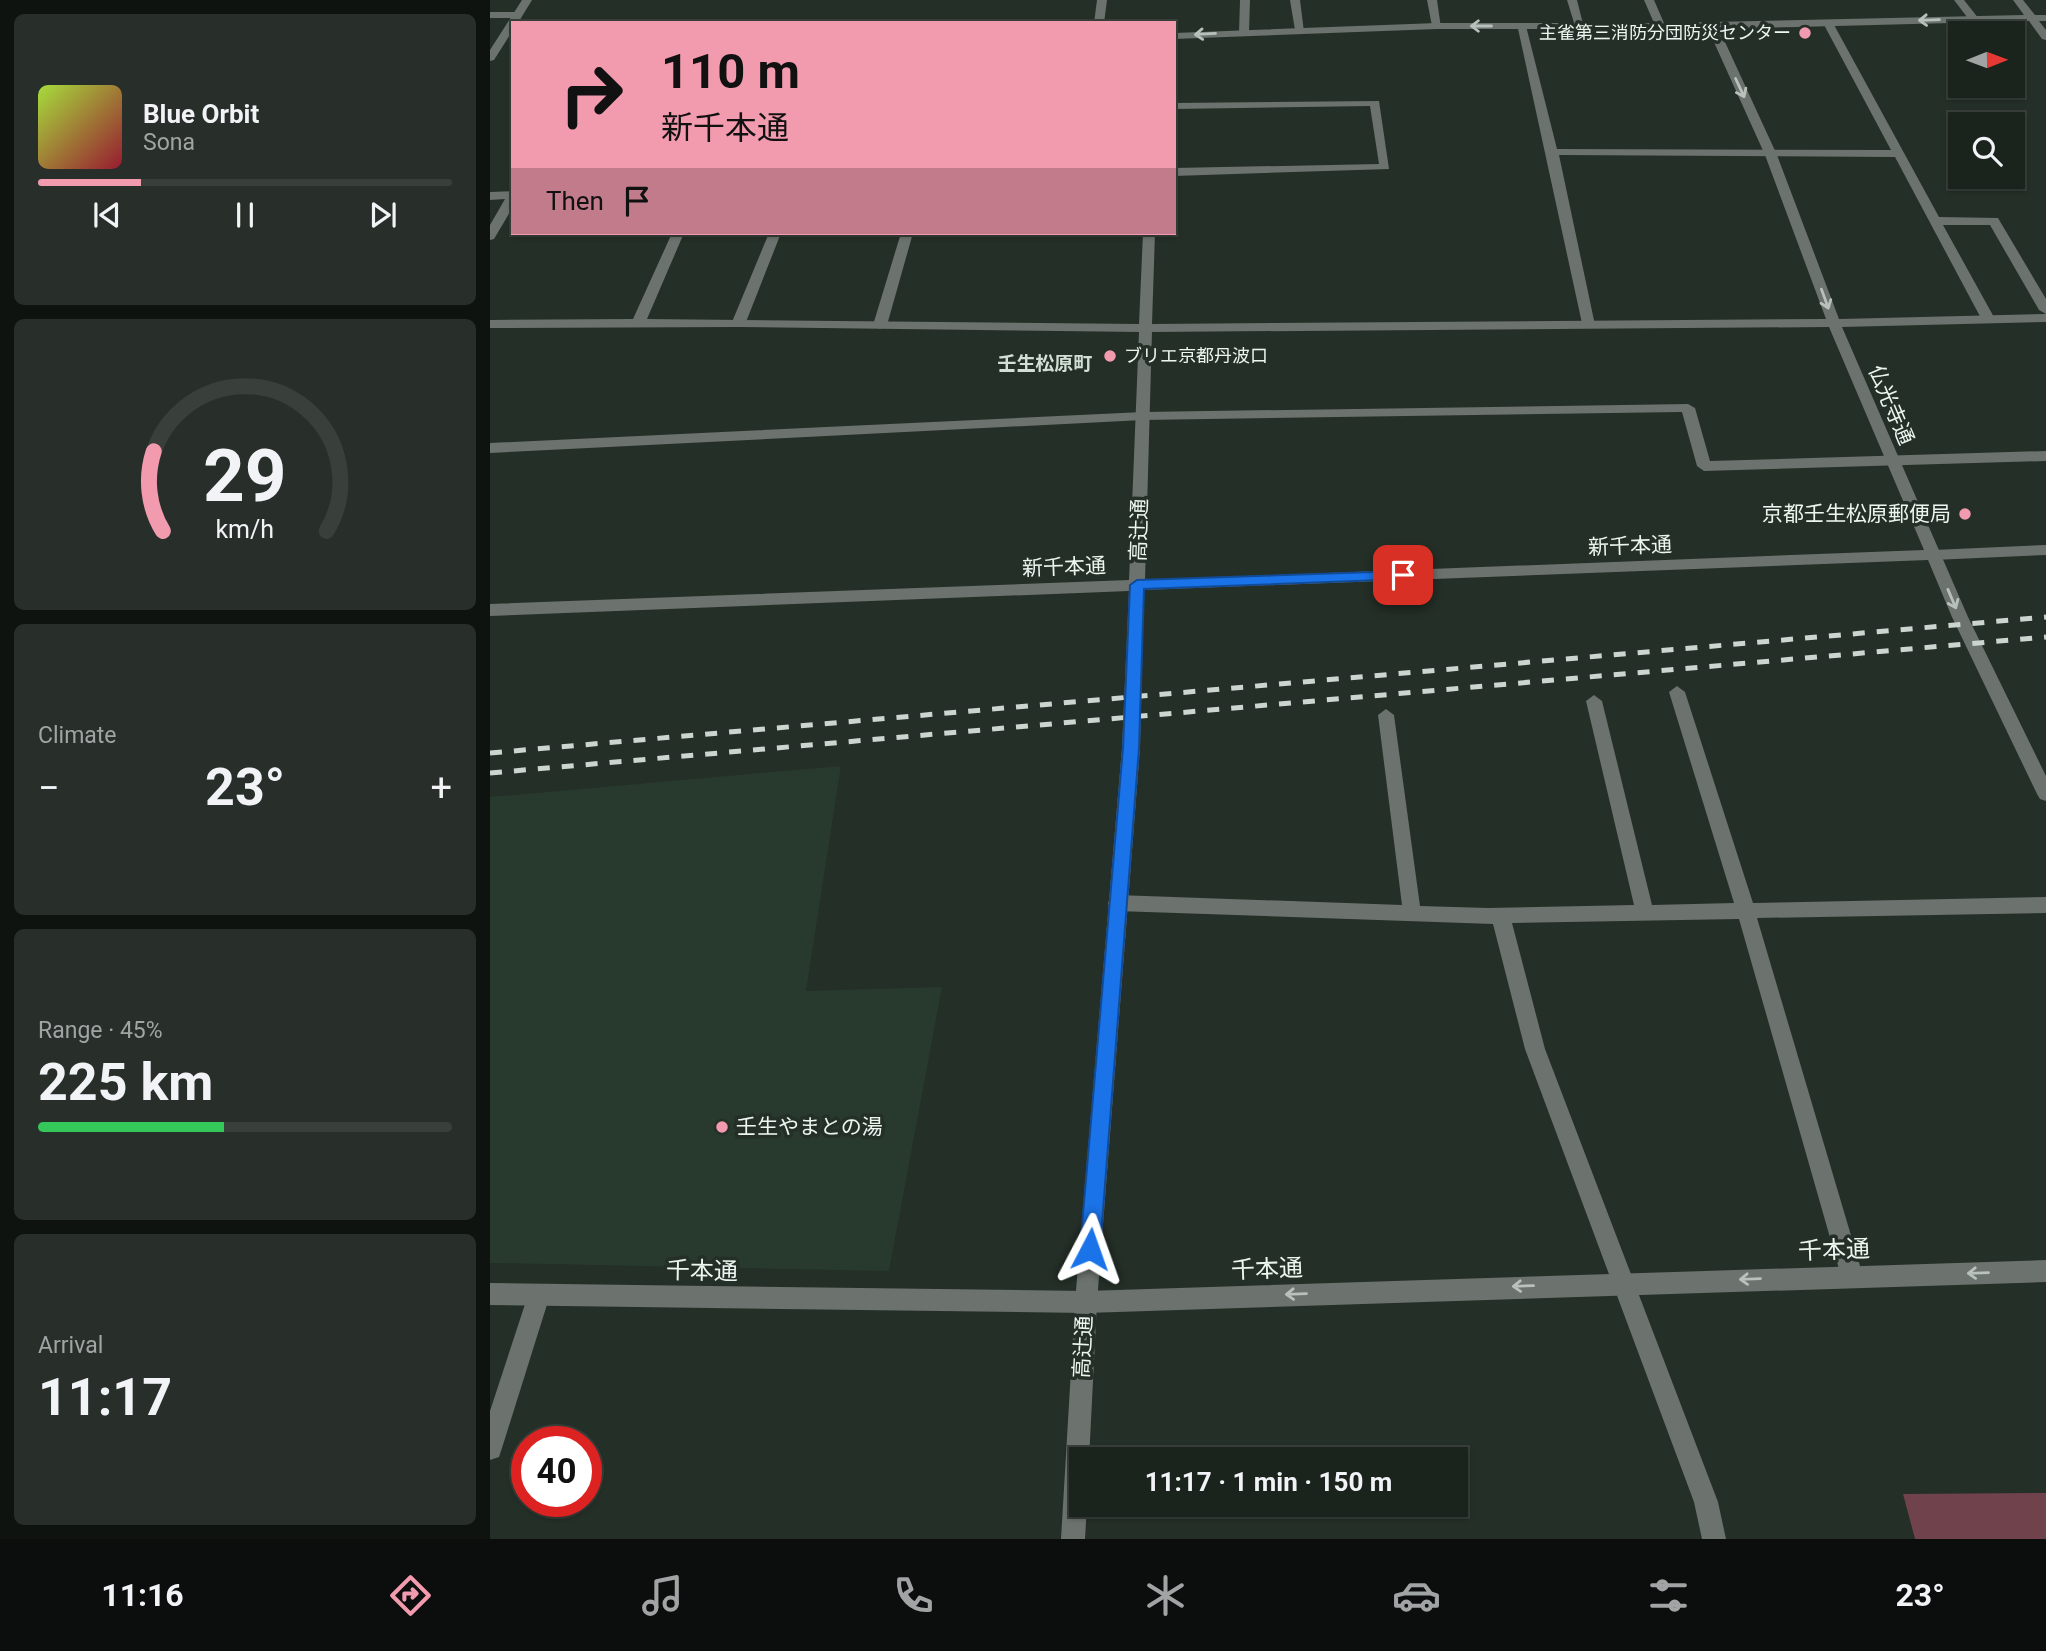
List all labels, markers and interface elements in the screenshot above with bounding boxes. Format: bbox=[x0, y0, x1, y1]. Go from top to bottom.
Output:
one-way arrow bbox=[1918, 14, 1941, 27]
one-way arrow bbox=[1470, 19, 1493, 33]
north arrow bbox=[1948, 21, 2025, 98]
map controls bbox=[1948, 21, 2025, 189]
place label: 主雀第三消防分団防災センター bbox=[1539, 22, 1791, 43]
marker: 主雀第三消防分団防災センター bbox=[1797, 25, 1813, 41]
one-way arrow bbox=[1194, 28, 1216, 41]
text: 110 m bbox=[661, 43, 800, 100]
icon: right bbox=[546, 49, 637, 140]
one-way arrow bbox=[1734, 77, 1747, 98]
text: Blue Orbit bbox=[143, 99, 259, 129]
text: 新千本通 bbox=[661, 109, 789, 147]
button: search bbox=[1948, 112, 2025, 189]
text: Sona bbox=[143, 129, 195, 156]
icon: arrive bbox=[618, 182, 656, 220]
text: Then bbox=[546, 186, 604, 216]
icon: previous bbox=[88, 196, 126, 234]
icon: pause bbox=[226, 196, 264, 234]
icon: next bbox=[364, 196, 402, 234]
one-way arrow bbox=[1820, 288, 1832, 310]
place label: ブリエ京都丹波口 bbox=[1124, 345, 1268, 366]
marker: ブリエ京都丹波口 bbox=[1102, 348, 1118, 364]
district label: 壬生松原町 bbox=[997, 352, 1093, 375]
street label: 仏光寺通 bbox=[1864, 362, 1918, 448]
text: 29 bbox=[203, 433, 287, 519]
street label: 高辻通 bbox=[1126, 498, 1152, 562]
place label: 京都壬生松原郵便局 bbox=[1762, 502, 1951, 526]
marker: 京都壬生松原郵便局 bbox=[1957, 506, 1973, 522]
text: km/h bbox=[216, 514, 274, 543]
street label: 新千本通 bbox=[1588, 533, 1672, 559]
pin bbox=[1373, 545, 1433, 605]
street label: 新千本通 bbox=[1022, 554, 1106, 580]
icon: arrive bbox=[1384, 556, 1422, 594]
one-way arrow bbox=[1946, 588, 1959, 609]
text: Climate bbox=[38, 722, 117, 749]
text: 23° bbox=[205, 757, 285, 818]
text: − bbox=[38, 766, 60, 810]
text: + bbox=[430, 766, 452, 810]
text: Range · 45% bbox=[38, 1017, 163, 1044]
text: 225 km bbox=[38, 1052, 213, 1113]
place label: 壬生やまとの湯 bbox=[736, 1115, 883, 1139]
marker: 壬生やまとの湯 bbox=[714, 1119, 730, 1135]
position arrow bbox=[1053, 1212, 1127, 1286]
street label: 千本通 bbox=[1798, 1235, 1870, 1265]
street label: 千本通 bbox=[1231, 1254, 1303, 1284]
street label: 千本通 bbox=[666, 1256, 738, 1286]
one-way arrow bbox=[1967, 1266, 1990, 1279]
one-way arrow bbox=[1739, 1272, 1762, 1285]
one-way arrow bbox=[1512, 1279, 1535, 1293]
one-way arrow bbox=[1284, 1288, 1307, 1301]
street label: 高辻通 bbox=[1069, 1315, 1097, 1379]
text: Arrival bbox=[38, 1332, 103, 1359]
text: 11:17 bbox=[38, 1367, 172, 1428]
speed limit sign: 40 bbox=[511, 1426, 602, 1517]
text: 11:17 · 1 min · 150 m bbox=[1145, 1467, 1392, 1497]
icon: directions bbox=[386, 1571, 435, 1620]
icon: music bbox=[638, 1571, 687, 1620]
icon: phone bbox=[889, 1571, 938, 1620]
icon: climate bbox=[1141, 1571, 1190, 1620]
icon: car bbox=[1392, 1571, 1441, 1620]
icon: filters bbox=[1644, 1571, 1693, 1620]
text: 11:16 bbox=[101, 1576, 184, 1614]
text: 23° bbox=[1895, 1576, 1945, 1614]

